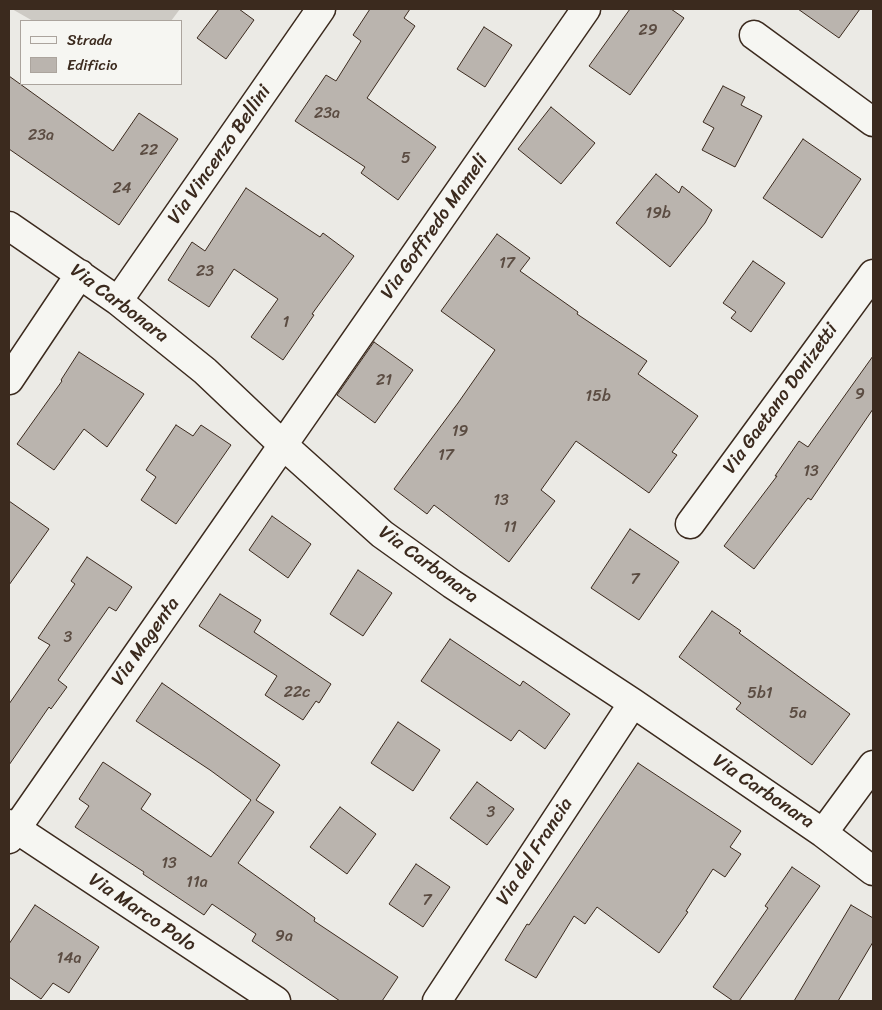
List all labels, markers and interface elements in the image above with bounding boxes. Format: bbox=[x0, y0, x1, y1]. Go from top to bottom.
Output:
legend bbox=[20, 20, 182, 85]
house number: 29 bbox=[638, 21, 658, 41]
text: Strada bbox=[67, 27, 112, 53]
text: Edificio bbox=[67, 52, 118, 78]
street label: Via Vincenzo Bellini bbox=[164, 81, 276, 229]
house number: 23a bbox=[314, 104, 340, 124]
house number: 23a bbox=[28, 126, 54, 146]
house number: 22 bbox=[140, 141, 158, 161]
house number: 5 bbox=[401, 149, 411, 169]
street label: Via Goffredo Mameli bbox=[377, 150, 493, 304]
house number: 24 bbox=[112, 179, 132, 199]
house number: 19b bbox=[645, 204, 671, 224]
house number: 17 bbox=[499, 254, 515, 274]
street label: Via Carbonara bbox=[65, 260, 173, 348]
house number: 23 bbox=[196, 262, 214, 282]
house number: 1 bbox=[283, 313, 289, 333]
street label: Via Gaetano Donizetti bbox=[719, 319, 843, 479]
house number: 21 bbox=[376, 371, 392, 391]
house number: 9 bbox=[855, 385, 865, 405]
house number: 15b bbox=[585, 387, 611, 407]
house number: 19 bbox=[452, 422, 468, 442]
house number: 17 bbox=[438, 446, 454, 466]
house number: 13 bbox=[803, 462, 819, 482]
house number: 13 bbox=[493, 491, 509, 511]
house number: 11 bbox=[503, 518, 517, 538]
street label: Via Carbonara bbox=[374, 521, 482, 609]
house number: 7 bbox=[630, 570, 640, 590]
street label: Via Magenta bbox=[107, 593, 185, 691]
house number: 3 bbox=[64, 628, 72, 648]
house number: 22c bbox=[284, 683, 310, 703]
house number: 5b1 bbox=[747, 684, 773, 704]
house number: 5a bbox=[789, 704, 807, 724]
street label: Via Carbonara bbox=[708, 750, 818, 834]
street label: Via del Francia bbox=[492, 794, 578, 910]
house number: 3 bbox=[487, 803, 495, 823]
house number: 13 bbox=[161, 854, 177, 874]
street label: Via Marco Polo bbox=[84, 869, 200, 957]
house number: 11a bbox=[186, 873, 208, 893]
house number: 7 bbox=[422, 891, 432, 911]
house number: 9a bbox=[275, 927, 293, 947]
house number: 14a bbox=[57, 949, 81, 969]

